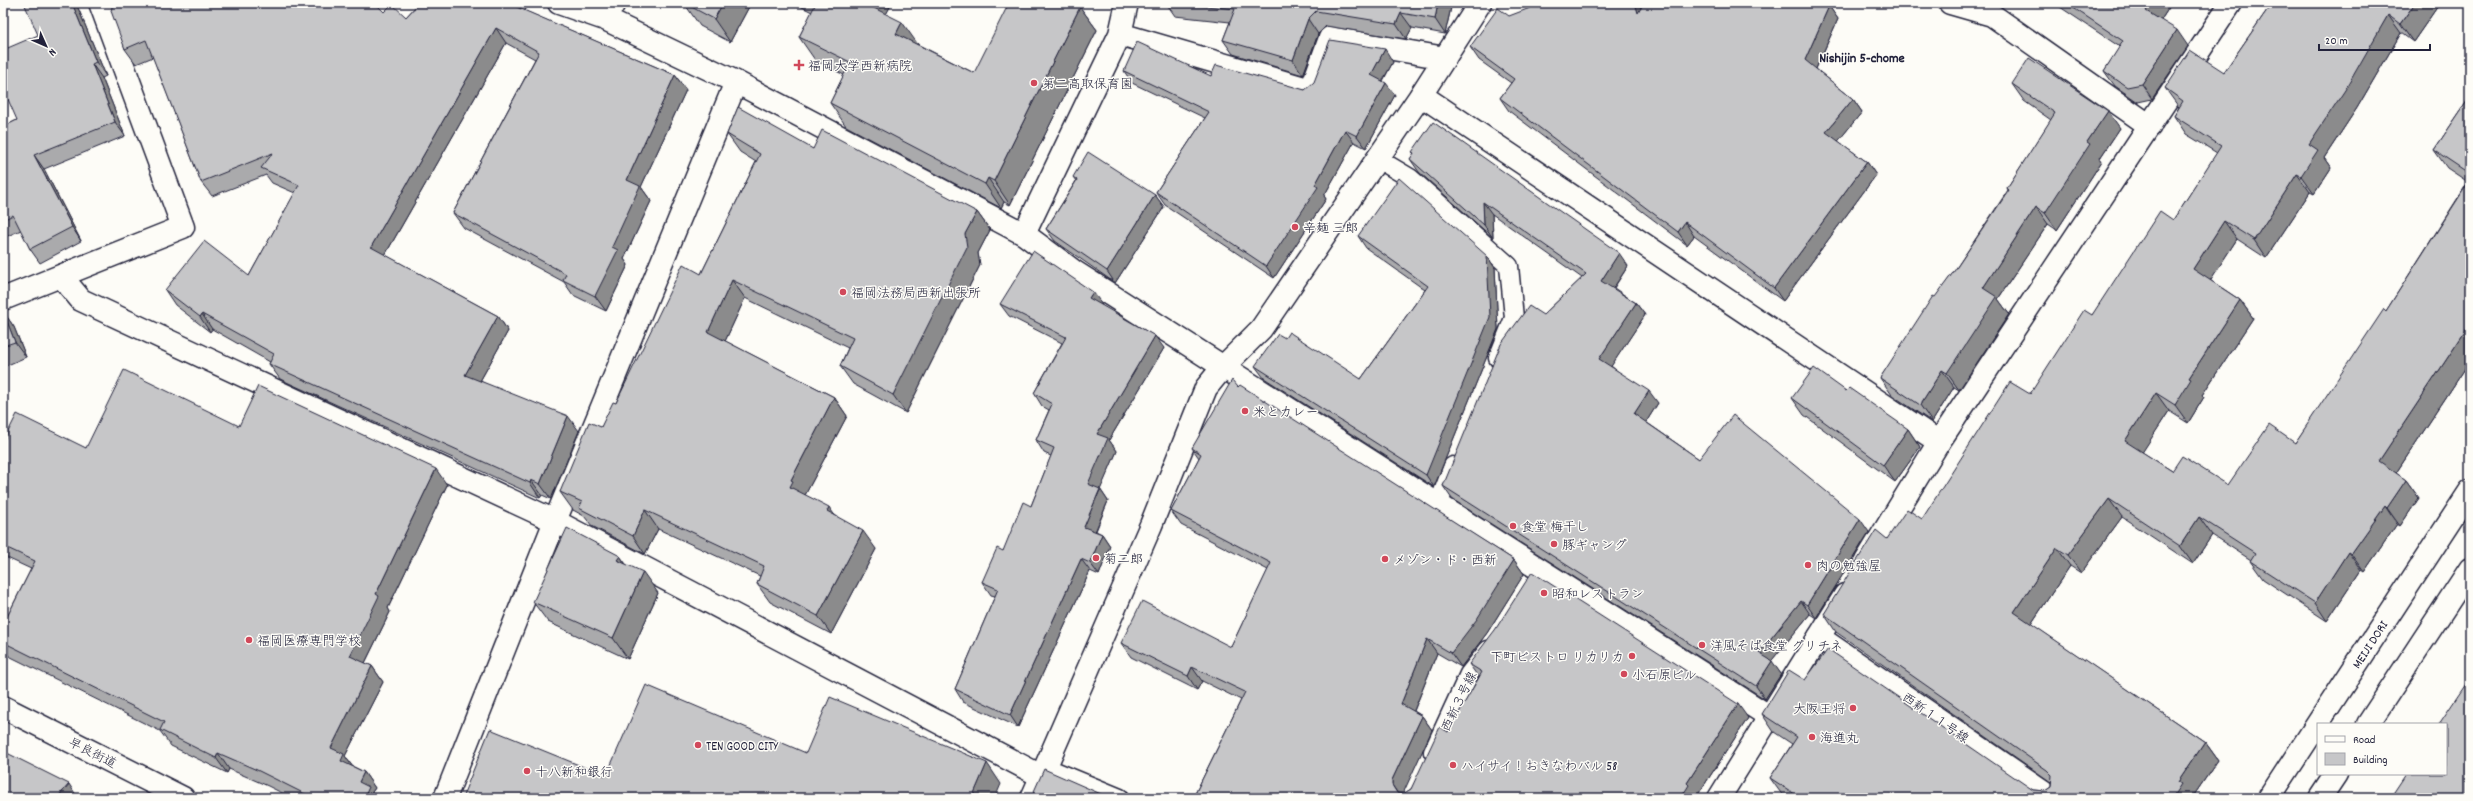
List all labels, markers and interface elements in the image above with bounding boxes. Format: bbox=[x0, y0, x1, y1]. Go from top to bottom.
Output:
north arrow bbox=[26, 26, 66, 66]
scale bar bbox=[2319, 26, 2430, 52]
text: 20 m bbox=[2325, 33, 2348, 50]
text: N bbox=[44, 44, 59, 60]
district label: Nishijin 5-chome bbox=[1819, 49, 1905, 69]
place label: 福岡大学西新病院 bbox=[808, 58, 912, 77]
marker: 福岡大学西新病院 bbox=[793, 59, 805, 71]
place label: 第二高取保育園 bbox=[1042, 76, 1133, 95]
marker: 第二高取保育園 bbox=[1029, 78, 1039, 88]
place label: 辛麺 三郎 bbox=[1303, 220, 1358, 239]
marker: 辛麺 三郎 bbox=[1290, 222, 1300, 232]
place label: 福岡法務局西新出張所 bbox=[851, 285, 981, 304]
marker: 福岡法務局西新出張所 bbox=[838, 287, 848, 297]
place label: 米とカレー bbox=[1253, 404, 1319, 423]
marker: 米とカレー bbox=[1240, 406, 1250, 416]
place label: 食堂 梅干し bbox=[1521, 519, 1589, 538]
marker: 食堂 梅干し bbox=[1508, 521, 1518, 531]
place label: 豚ギャング bbox=[1562, 537, 1627, 556]
marker: 豚ギャング bbox=[1549, 539, 1559, 549]
place label: 菊二郎 bbox=[1104, 551, 1143, 570]
place label: メゾン・ド・西新 bbox=[1393, 552, 1497, 571]
marker: 菊二郎 bbox=[1091, 553, 1101, 563]
marker: メゾン・ド・西新 bbox=[1380, 554, 1390, 564]
place label: 肉の勉強屋 bbox=[1816, 558, 1881, 577]
marker: 肉の勉強屋 bbox=[1803, 560, 1813, 570]
place label: 昭和レストラン bbox=[1552, 586, 1644, 605]
marker: 昭和レストラン bbox=[1539, 588, 1549, 598]
street label: MEIJI DORI bbox=[2348, 618, 2394, 673]
place label: 福岡医療専門学校 bbox=[257, 633, 361, 652]
marker: 福岡医療専門学校 bbox=[244, 635, 254, 645]
place label: 洋風そば食堂 グリチネ bbox=[1710, 638, 1843, 657]
marker: 洋風そば食堂 グリチネ bbox=[1697, 640, 1707, 650]
place label: 下町ビストロ リカリカ bbox=[1490, 649, 1624, 668]
marker: 下町ビストロ リカリカ bbox=[1627, 651, 1637, 661]
place label: 小石原ビル bbox=[1632, 667, 1697, 686]
street label: 西新３号線 bbox=[1437, 668, 1483, 735]
marker: 小石原ビル bbox=[1619, 669, 1629, 679]
street label: 西新１１号線 bbox=[1897, 689, 1973, 750]
place label: 大阪王将 bbox=[1793, 701, 1845, 720]
marker: 大阪王将 bbox=[1848, 703, 1858, 713]
legend bbox=[2317, 723, 2447, 775]
place label: 海進丸 bbox=[1820, 730, 1859, 749]
marker: 海進丸 bbox=[1807, 732, 1817, 742]
text: Road bbox=[2353, 732, 2375, 749]
street label: 早良街道 bbox=[64, 734, 119, 774]
place label: TEN GOOD CITY bbox=[706, 738, 779, 757]
marker: TEN GOOD CITY bbox=[693, 740, 703, 750]
text: Building bbox=[2353, 752, 2388, 769]
place label: ハイサイ！おきなわバル 58 bbox=[1461, 758, 1617, 777]
marker: ハイサイ！おきなわバル 58 bbox=[1448, 760, 1458, 770]
place label: 十八新和銀行 bbox=[535, 764, 613, 783]
marker: 十八新和銀行 bbox=[522, 766, 532, 776]

